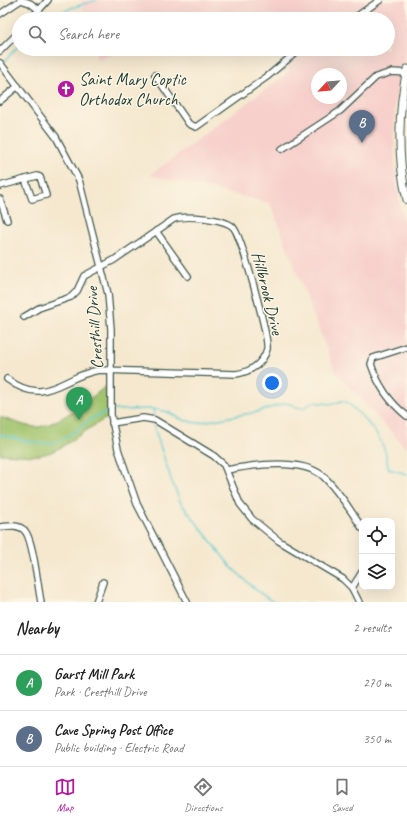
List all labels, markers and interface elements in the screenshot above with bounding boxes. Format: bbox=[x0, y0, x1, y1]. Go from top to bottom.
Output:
search box bbox=[12, 12, 395, 56]
icon: search bbox=[26, 23, 48, 45]
text: Search here bbox=[58, 25, 119, 44]
north arrow bbox=[311, 68, 347, 104]
place label: Saint Mary Coptic Orthodox Church bbox=[79, 69, 187, 110]
church icon: Saint Mary Coptic Orthodox Church bbox=[56, 79, 76, 99]
pin: B bbox=[349, 110, 375, 143]
street label: Hillbrook Drive bbox=[247, 249, 288, 338]
street label: Cresthill Drive bbox=[81, 285, 108, 370]
your location bbox=[262, 373, 282, 393]
pin: A bbox=[66, 387, 92, 420]
map controls bbox=[359, 518, 395, 590]
button: locate bbox=[359, 518, 395, 554]
button: layers bbox=[359, 554, 395, 590]
text: Nearby bbox=[16, 618, 59, 639]
text: 2 results bbox=[353, 620, 391, 636]
text: Garst Mill Park bbox=[54, 665, 134, 684]
text: A bbox=[26, 675, 32, 691]
text: 270 m bbox=[363, 675, 391, 691]
text: Park · Cresthill Drive bbox=[54, 684, 146, 700]
text: Cave Spring Post Office bbox=[54, 721, 172, 740]
text: B bbox=[26, 731, 32, 747]
text: 350 m bbox=[363, 731, 391, 747]
text: Public building · Electric Road bbox=[54, 740, 184, 756]
tab: Map bbox=[54, 776, 76, 814]
tab: Directions bbox=[184, 776, 223, 814]
tab: Saved bbox=[331, 776, 353, 814]

